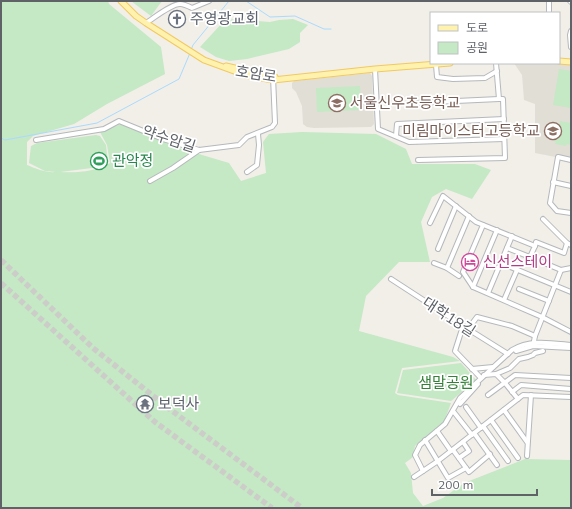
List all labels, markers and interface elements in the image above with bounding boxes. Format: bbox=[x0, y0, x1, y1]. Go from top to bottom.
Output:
church icon: 주영광교회 bbox=[167, 9, 187, 29]
place label: 주영광교회 bbox=[190, 9, 259, 28]
legend bbox=[430, 12, 560, 64]
text: 도로 bbox=[466, 20, 488, 35]
text: 공원 bbox=[466, 40, 488, 55]
street label: 호암로 bbox=[234, 61, 278, 86]
school or university icon: 서울신우초등학교 bbox=[327, 93, 347, 113]
place label: 서울신우초등학교 bbox=[350, 93, 460, 112]
street label: 약수암길 bbox=[140, 121, 198, 156]
place label: 미림마이스터고등학교 bbox=[402, 121, 540, 140]
school or university icon: 미림마이스터고등학교 bbox=[543, 121, 563, 141]
sports icon: 관악정 bbox=[89, 151, 109, 171]
place label: 관악정 bbox=[112, 151, 153, 170]
hotel icon: 신선스테이 bbox=[460, 252, 480, 272]
place label: 신선스테이 bbox=[483, 252, 552, 271]
street label: 대학18길 bbox=[419, 292, 479, 341]
park label: 샘말공원 bbox=[418, 373, 474, 392]
temple icon: 보덕사 bbox=[135, 394, 155, 414]
place label: 보덕사 bbox=[158, 394, 200, 413]
scale bar bbox=[432, 471, 537, 497]
text: 200 m bbox=[438, 477, 473, 492]

